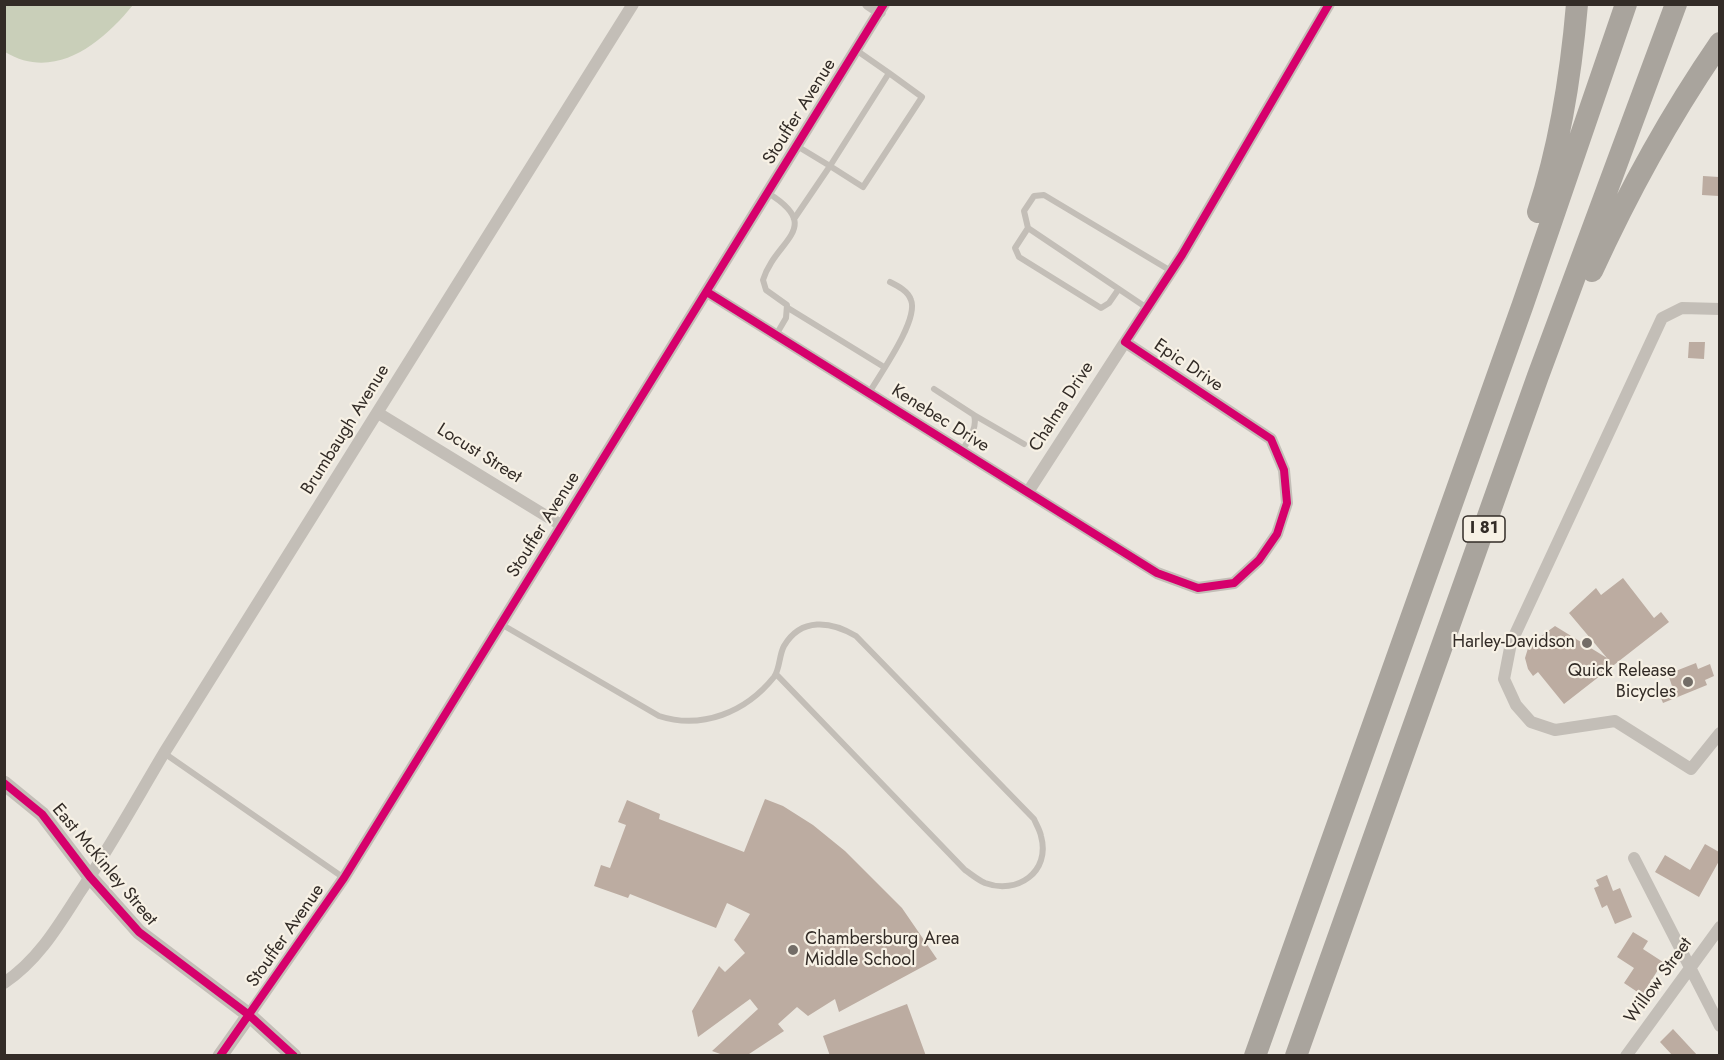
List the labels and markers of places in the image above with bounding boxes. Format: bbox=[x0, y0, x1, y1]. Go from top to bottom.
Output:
place label: Harley-Davidson bbox=[1452, 632, 1575, 654]
marker: Harley-Davidson bbox=[1580, 636, 1594, 650]
place label: Quick Release Bicycles bbox=[1568, 661, 1676, 704]
marker: Quick Release Bicycles bbox=[1681, 675, 1695, 689]
place label: Chambersburg Area Middle School bbox=[805, 929, 959, 972]
marker: Chambersburg Area Middle School bbox=[786, 943, 800, 957]

